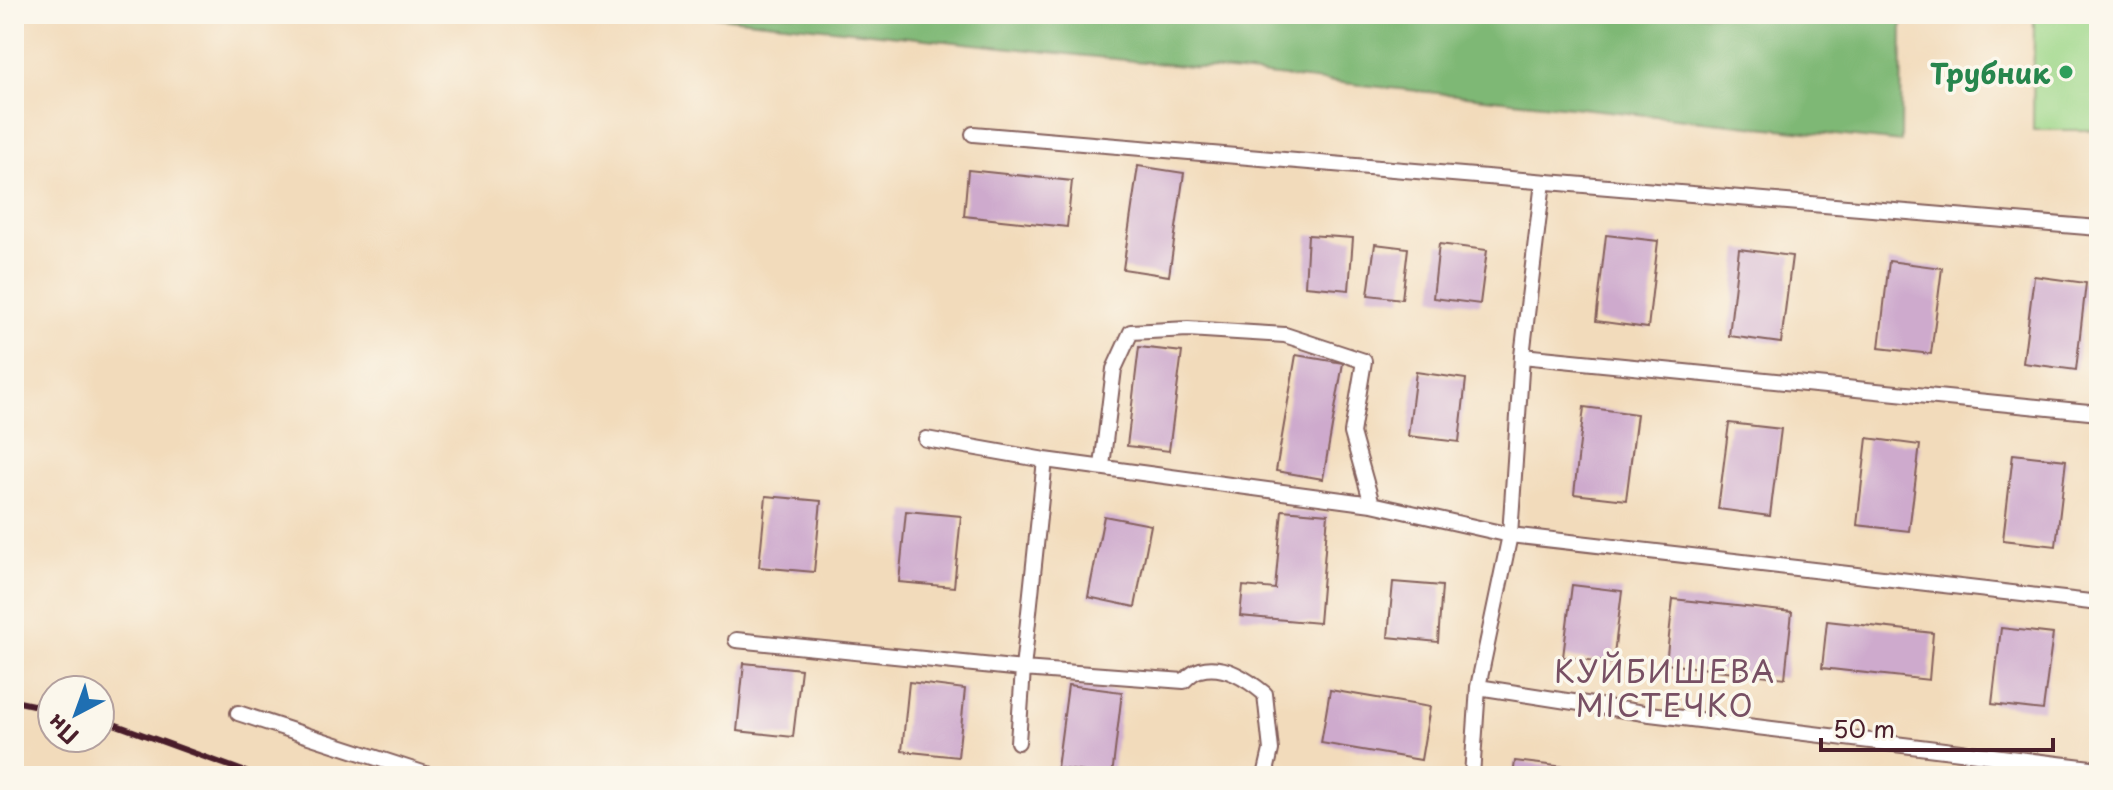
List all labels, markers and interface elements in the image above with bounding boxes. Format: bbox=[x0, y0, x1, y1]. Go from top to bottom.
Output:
place label: Трубник bbox=[1930, 51, 2050, 94]
marker: Трубник bbox=[2057, 63, 2075, 81]
district label: КУЙБИШЕВА МІСТЕЧКО bbox=[1554, 648, 1776, 727]
north arrow bbox=[36, 674, 116, 754]
scale bar bbox=[1821, 702, 2053, 752]
text: Пн bbox=[39, 707, 85, 753]
text: 50 m bbox=[1833, 710, 1895, 746]

